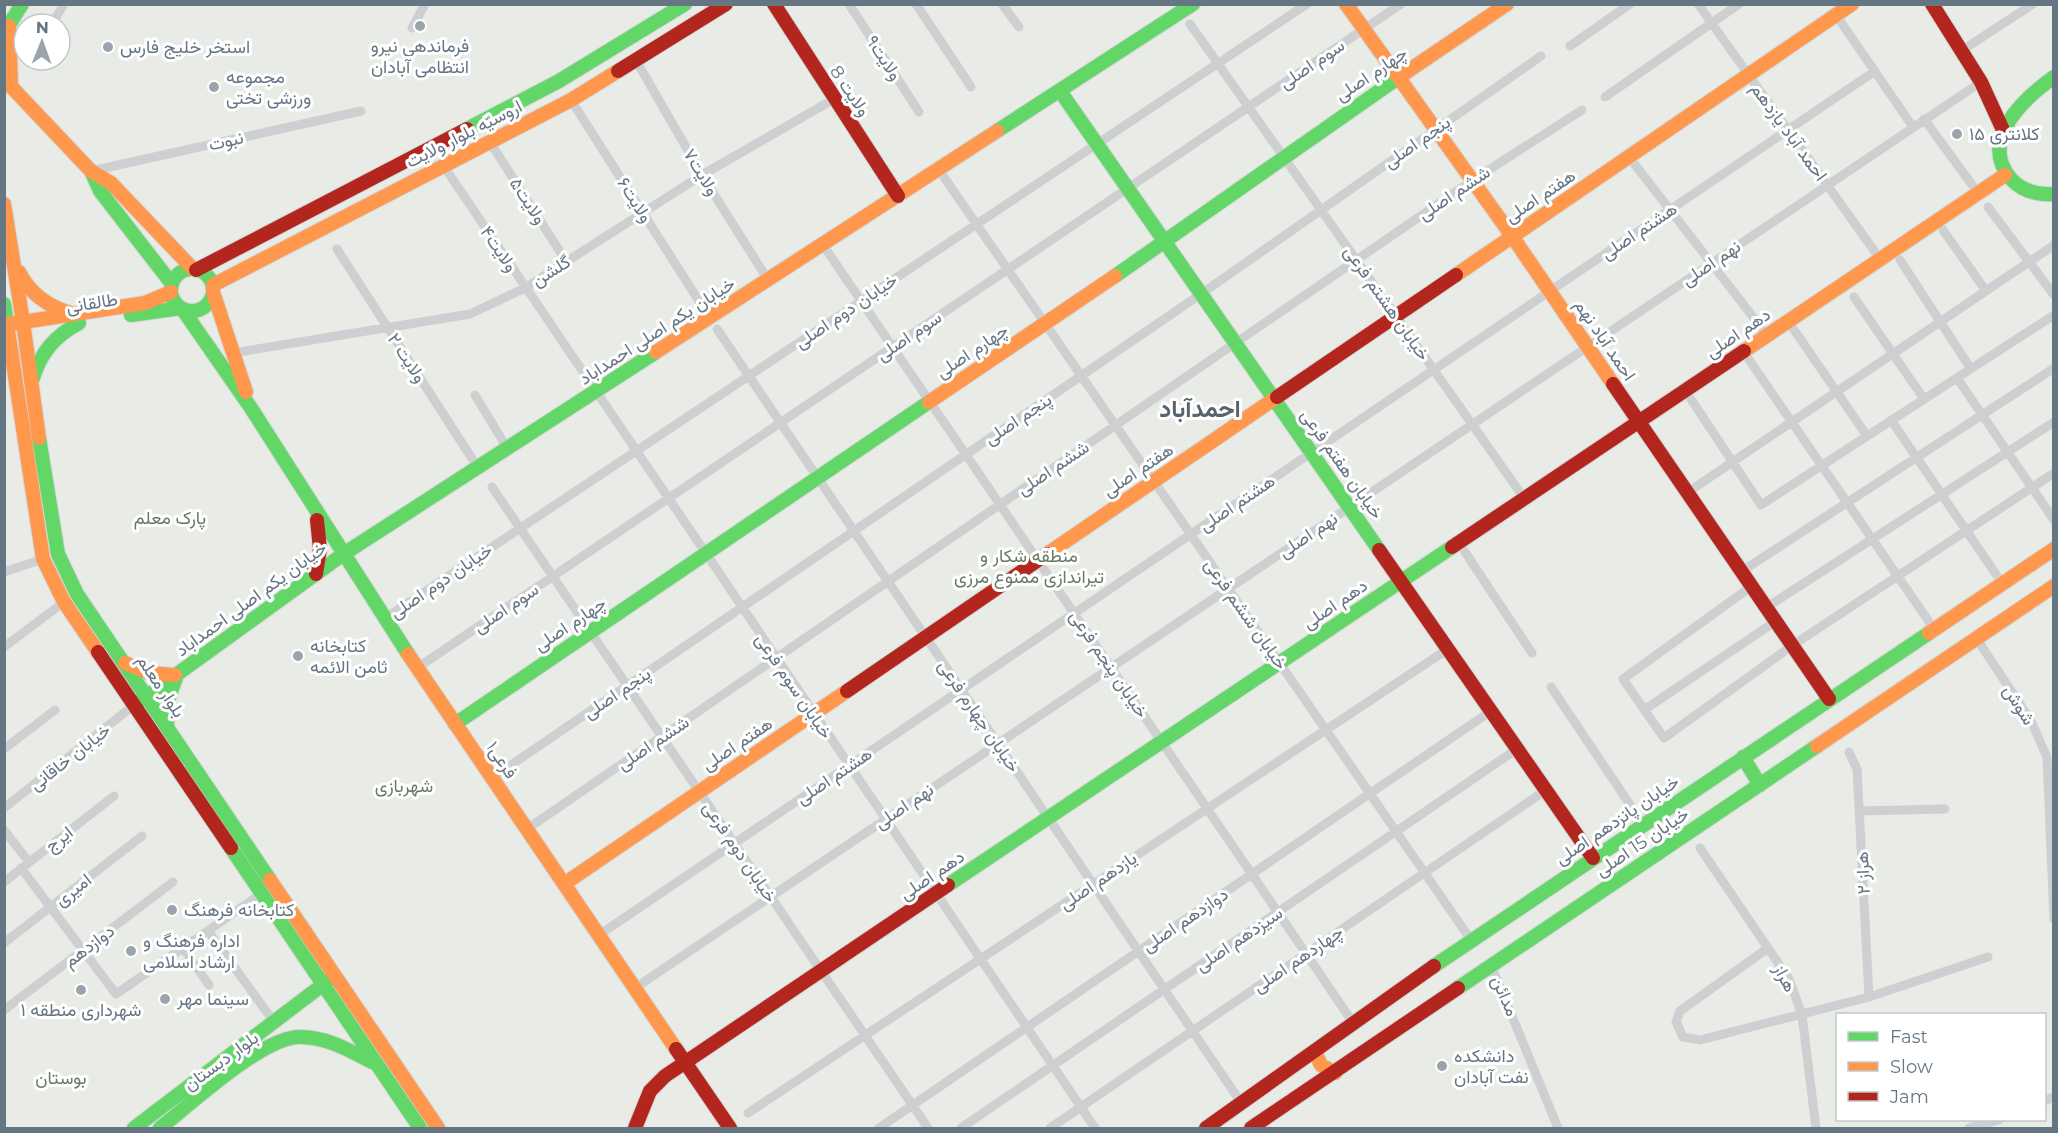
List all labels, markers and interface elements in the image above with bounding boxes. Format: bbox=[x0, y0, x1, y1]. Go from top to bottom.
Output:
north arrow bbox=[12, 12, 72, 72]
text: N bbox=[36, 18, 49, 37]
marker: فرماندهی نیرو انتظامی آبادان bbox=[413, 19, 427, 33]
street label: ولایت۹ bbox=[861, 31, 907, 85]
street label: سوم اصلی bbox=[1275, 34, 1349, 95]
place label: فرماندهی نیرو انتظامی آبادان bbox=[371, 35, 469, 78]
place label: استخر خلیج فارس bbox=[120, 36, 250, 59]
marker: استخر خلیج فارس bbox=[101, 40, 115, 54]
street label: چهارم اصلی bbox=[1331, 42, 1412, 107]
street label: ولایت 8 bbox=[825, 61, 875, 121]
place label: مجموعه ورزشی تختی bbox=[226, 66, 311, 109]
street label: احمد آباد یازدهم bbox=[1745, 79, 1832, 186]
marker: مجموعه ورزشی تختی bbox=[207, 80, 221, 94]
street label: اروسیّه بلوار ولایت bbox=[402, 95, 526, 173]
street label: پنجم اصلی bbox=[1379, 111, 1455, 174]
place label: کلانتری ۱۵ bbox=[1969, 123, 2040, 145]
street label: نبوت bbox=[206, 126, 246, 156]
marker: کلانتری ۱۵ bbox=[1950, 127, 1964, 141]
street label: ولایت۷ bbox=[678, 144, 724, 200]
street label: ششم اصلی bbox=[1414, 161, 1495, 226]
street label: هفتم اصلی bbox=[1500, 164, 1580, 229]
street label: ولایت۶ bbox=[613, 173, 657, 227]
street label: ولایت۵ bbox=[505, 174, 551, 228]
street label: هشتم اصلی bbox=[1597, 198, 1682, 265]
street label: ولایت۴ bbox=[476, 222, 522, 276]
street label: نهم اصلی bbox=[1677, 235, 1745, 292]
street label: خیابان هشتم فرعی bbox=[1338, 241, 1435, 365]
street label: گلشن bbox=[527, 251, 575, 291]
street label: خیابان دوم اصلی bbox=[791, 269, 902, 354]
street label: خیابان یکم اصلی احمداباد bbox=[575, 272, 740, 390]
street label: طالقانی bbox=[65, 288, 119, 318]
street label: احمد آباد نهم bbox=[1569, 295, 1640, 386]
street label: دهم اصلی bbox=[1701, 303, 1775, 364]
street label: سوم اصلی bbox=[872, 306, 946, 367]
street label: چهارم اصلی bbox=[932, 319, 1013, 384]
street label: ولایت ۲ bbox=[383, 329, 431, 387]
street label: پنجم اصلی bbox=[980, 388, 1057, 450]
district label: احمدآباد bbox=[1159, 394, 1241, 423]
street label: خیابان هفتم فرعی bbox=[1295, 405, 1388, 524]
street label: ششم اصلی bbox=[1013, 436, 1094, 501]
street label: هفتم اصلی bbox=[1098, 438, 1178, 503]
street label: هشتم اصلی bbox=[1195, 470, 1280, 537]
park label: پارک معلم bbox=[134, 507, 206, 530]
street label: نهم اصلی bbox=[1274, 507, 1342, 564]
street label: خیابان یکم اصلی احمداباد bbox=[171, 537, 331, 662]
street label: خیابان دوم اصلی bbox=[386, 539, 497, 624]
park label: منطقه شکار و تیراندازی ممنوع مرزی bbox=[954, 545, 1104, 589]
street label: خیابان ششم فرعی bbox=[1199, 554, 1292, 674]
street label: دهم اصلی bbox=[1298, 574, 1372, 635]
street label: سوم اصلی bbox=[469, 578, 543, 639]
street label: چهارم اصلی bbox=[530, 592, 611, 657]
street label: خیابان پنجم فرعی bbox=[1064, 606, 1153, 723]
street label: خیابان سوم فرعی bbox=[750, 629, 837, 744]
place label: کتابخانه ثامن الائمه bbox=[310, 635, 388, 678]
marker: کتابخانه ثامن الائمه bbox=[291, 649, 305, 663]
street label: بلوار معلم bbox=[131, 650, 190, 722]
street label: خیابان چهارم فرعی bbox=[932, 656, 1025, 777]
street label: پنجم اصلی bbox=[579, 662, 656, 724]
street label: شوش bbox=[1998, 681, 2040, 729]
street label: ششم اصلی bbox=[613, 711, 694, 776]
street label: هفتم اصلی bbox=[697, 712, 777, 777]
street label: خیابان خاقانی bbox=[25, 719, 115, 795]
street label: فرعی۱ bbox=[482, 737, 522, 783]
street label: هشتم اصلی bbox=[792, 743, 877, 810]
street label: خیابان پانزدهم اصلی bbox=[1551, 770, 1684, 871]
park label: شهربازی bbox=[375, 775, 433, 797]
street label: نهم اصلی bbox=[870, 778, 938, 835]
street label: خیابان دوم فرعی bbox=[697, 797, 782, 907]
street label: خیابان 15 اصلی bbox=[1591, 803, 1693, 881]
street label: ایرج bbox=[41, 821, 78, 858]
street label: دهم اصلی bbox=[895, 845, 969, 906]
street label: یازدهم اصلی bbox=[1055, 847, 1142, 916]
street label: هراز ۲ bbox=[1851, 851, 1875, 895]
street label: امیری bbox=[50, 869, 96, 911]
street label: دوازدهم اصلی bbox=[1138, 883, 1233, 958]
place label: کتابخانه فرهنگ bbox=[184, 899, 294, 921]
street label: سیزدهم اصلی bbox=[1191, 902, 1287, 977]
marker: کتابخانه فرهنگ bbox=[165, 903, 179, 917]
street label: دوازدهم bbox=[59, 920, 119, 973]
street label: چهاردهم اصلی bbox=[1249, 921, 1348, 998]
place label: اداره فرهنگ و ارشاد اسلامی bbox=[143, 930, 240, 973]
marker: اداره فرهنگ و ارشاد اسلامی bbox=[124, 944, 138, 958]
street label: هراز bbox=[1768, 959, 1801, 996]
street label: مدائن bbox=[1487, 972, 1523, 1020]
marker: شهرداری منطقه ۱ bbox=[74, 983, 88, 997]
place label: سینما مهر bbox=[176, 988, 249, 1010]
marker: سینما مهر bbox=[158, 992, 172, 1006]
place label: شهرداری منطقه ۱ bbox=[20, 999, 142, 1021]
legend bbox=[1836, 1013, 2046, 1121]
text: Fast bbox=[1890, 1026, 1928, 1048]
street label: بلوار دبستان bbox=[179, 1027, 263, 1095]
place label: دانشکده نفت آبادان bbox=[1454, 1045, 1529, 1088]
text: Slow bbox=[1890, 1056, 1933, 1078]
marker: دانشکده نفت آبادان bbox=[1435, 1059, 1449, 1073]
park label: بوستان bbox=[35, 1067, 87, 1089]
text: Jam bbox=[1889, 1086, 1929, 1108]

